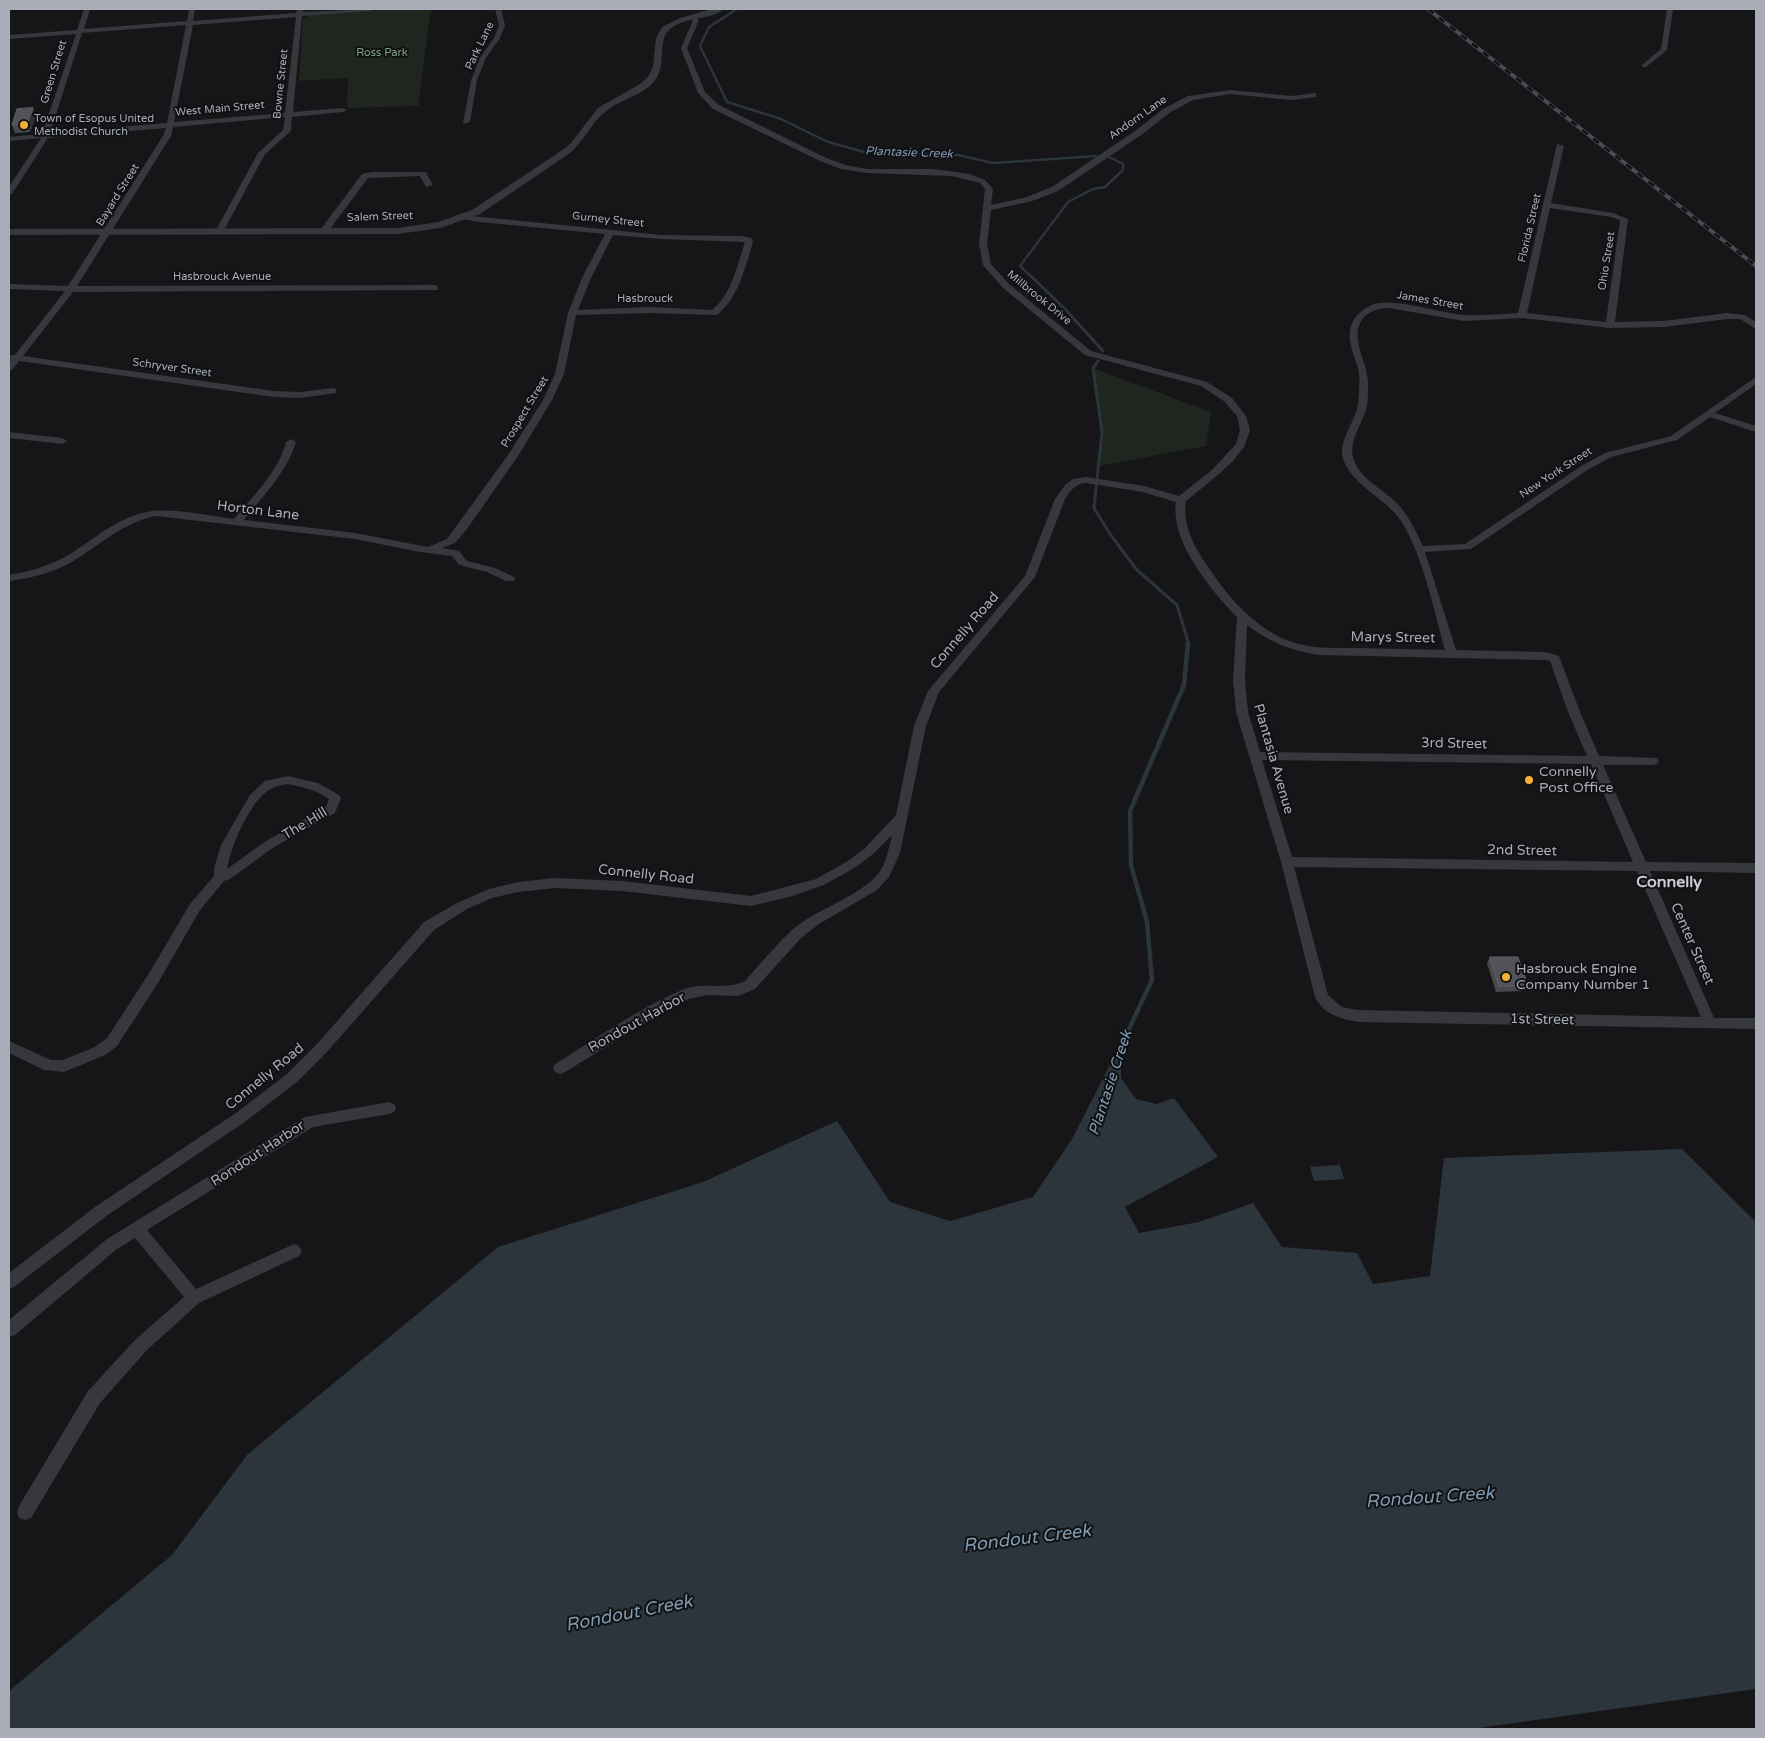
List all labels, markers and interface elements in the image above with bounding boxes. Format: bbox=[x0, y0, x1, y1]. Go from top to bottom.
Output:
street label: Park Lane bbox=[463, 20, 497, 72]
street label: Green Street bbox=[38, 39, 70, 105]
park label: Ross Park bbox=[356, 46, 408, 60]
street label: Bowne Street bbox=[271, 48, 291, 120]
street label: Andorn Lane bbox=[1106, 93, 1170, 143]
street label: West Main Street bbox=[175, 99, 265, 119]
place label: Town of Esopus United Methodist Church bbox=[34, 112, 154, 138]
marker: Town of Esopus United Methodist Church bbox=[18, 119, 30, 131]
water label: Plantasie Creek bbox=[865, 144, 953, 162]
street label: Bayard Street bbox=[94, 161, 142, 229]
street label: Florida Street bbox=[1516, 192, 1544, 264]
street label: Salem Street bbox=[347, 209, 413, 225]
street label: Gurney Street bbox=[571, 210, 645, 230]
street label: Ohio Street bbox=[1596, 231, 1618, 291]
street label: Millbrook Drive bbox=[1004, 268, 1074, 328]
street label: Hasbrouck Avenue bbox=[173, 270, 271, 284]
street label: James Street bbox=[1396, 289, 1464, 313]
street label: Hasbrouck bbox=[617, 292, 673, 306]
street label: Schryver Street bbox=[131, 356, 213, 380]
street label: Prospect Street bbox=[499, 374, 551, 450]
street label: New York Street bbox=[1517, 445, 1595, 501]
street label: Horton Lane bbox=[216, 498, 300, 524]
street label: Connelly Road bbox=[927, 589, 1003, 673]
street label: Marys Street bbox=[1351, 629, 1435, 647]
street label: Plantasia Avenue bbox=[1249, 702, 1297, 816]
street label: 3rd Street bbox=[1421, 735, 1487, 753]
place label: Connelly Post Office bbox=[1539, 764, 1614, 796]
marker: Connelly Post Office bbox=[1523, 774, 1535, 786]
street label: The Hill bbox=[279, 804, 331, 844]
street label: 2nd Street bbox=[1487, 842, 1557, 860]
street label: Connelly Road bbox=[597, 862, 695, 888]
district label: Connelly bbox=[1636, 873, 1702, 893]
street label: Center Street bbox=[1666, 900, 1718, 988]
place label: Hasbrouck Engine Company Number 1 bbox=[1516, 961, 1650, 994]
marker: Hasbrouck Engine Company Number 1 bbox=[1500, 971, 1512, 983]
street label: Rondout Harbor bbox=[586, 989, 688, 1057]
street label: 1st Street bbox=[1510, 1011, 1574, 1029]
water label: Plantasie Creek bbox=[1086, 1028, 1136, 1138]
street label: Connelly Road bbox=[222, 1040, 308, 1114]
street label: Rondout Harbor bbox=[208, 1117, 308, 1191]
water label: Rondout Creek bbox=[1365, 1483, 1495, 1513]
water label: Rondout Creek bbox=[962, 1520, 1092, 1558]
water label: Rondout Creek bbox=[564, 1591, 694, 1637]

